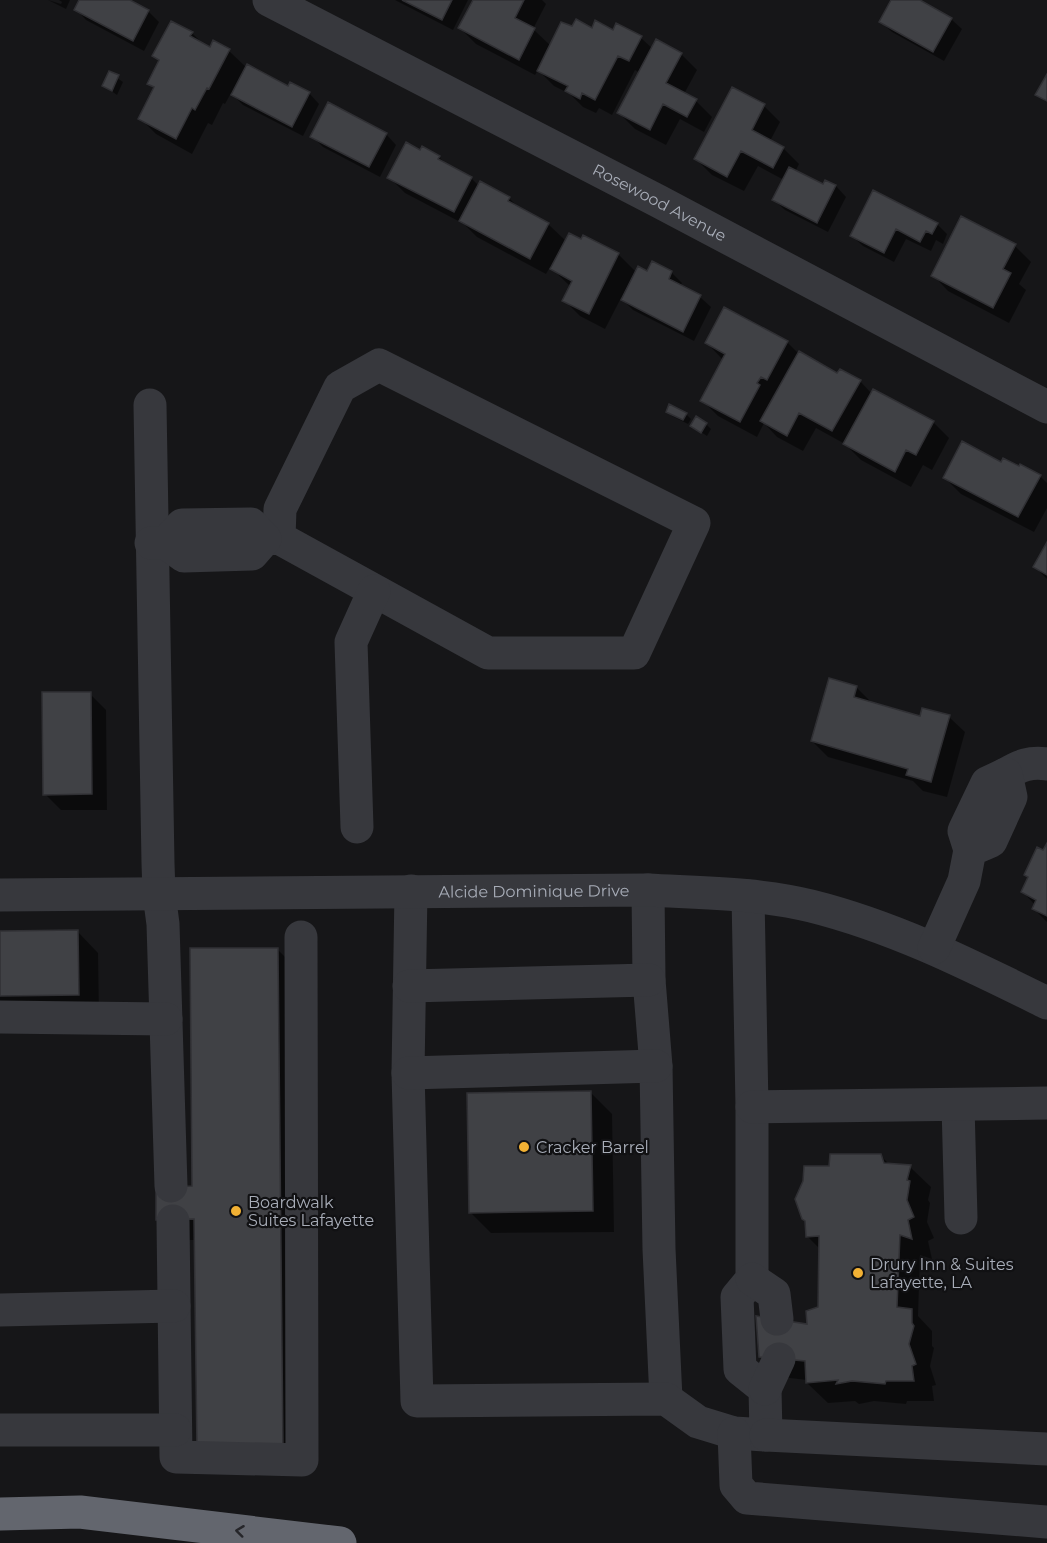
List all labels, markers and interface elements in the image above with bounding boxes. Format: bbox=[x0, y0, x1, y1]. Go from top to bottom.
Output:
street label: Rosewood Avenue bbox=[589, 160, 730, 246]
street label: Alcide Dominique Drive bbox=[438, 881, 629, 902]
place label: Cracker Barrel bbox=[536, 1138, 649, 1157]
marker: Cracker Barrel bbox=[517, 1140, 531, 1154]
place label: Boardwalk Suites Lafayette bbox=[248, 1193, 374, 1230]
marker: Boardwalk Suites Lafayette bbox=[229, 1204, 243, 1218]
place label: Drury Inn & Suites Lafayette, LA bbox=[870, 1255, 1014, 1292]
marker: Drury Inn & Suites Lafayette, LA bbox=[851, 1266, 865, 1280]
one-way arrow bbox=[235, 1525, 244, 1538]

